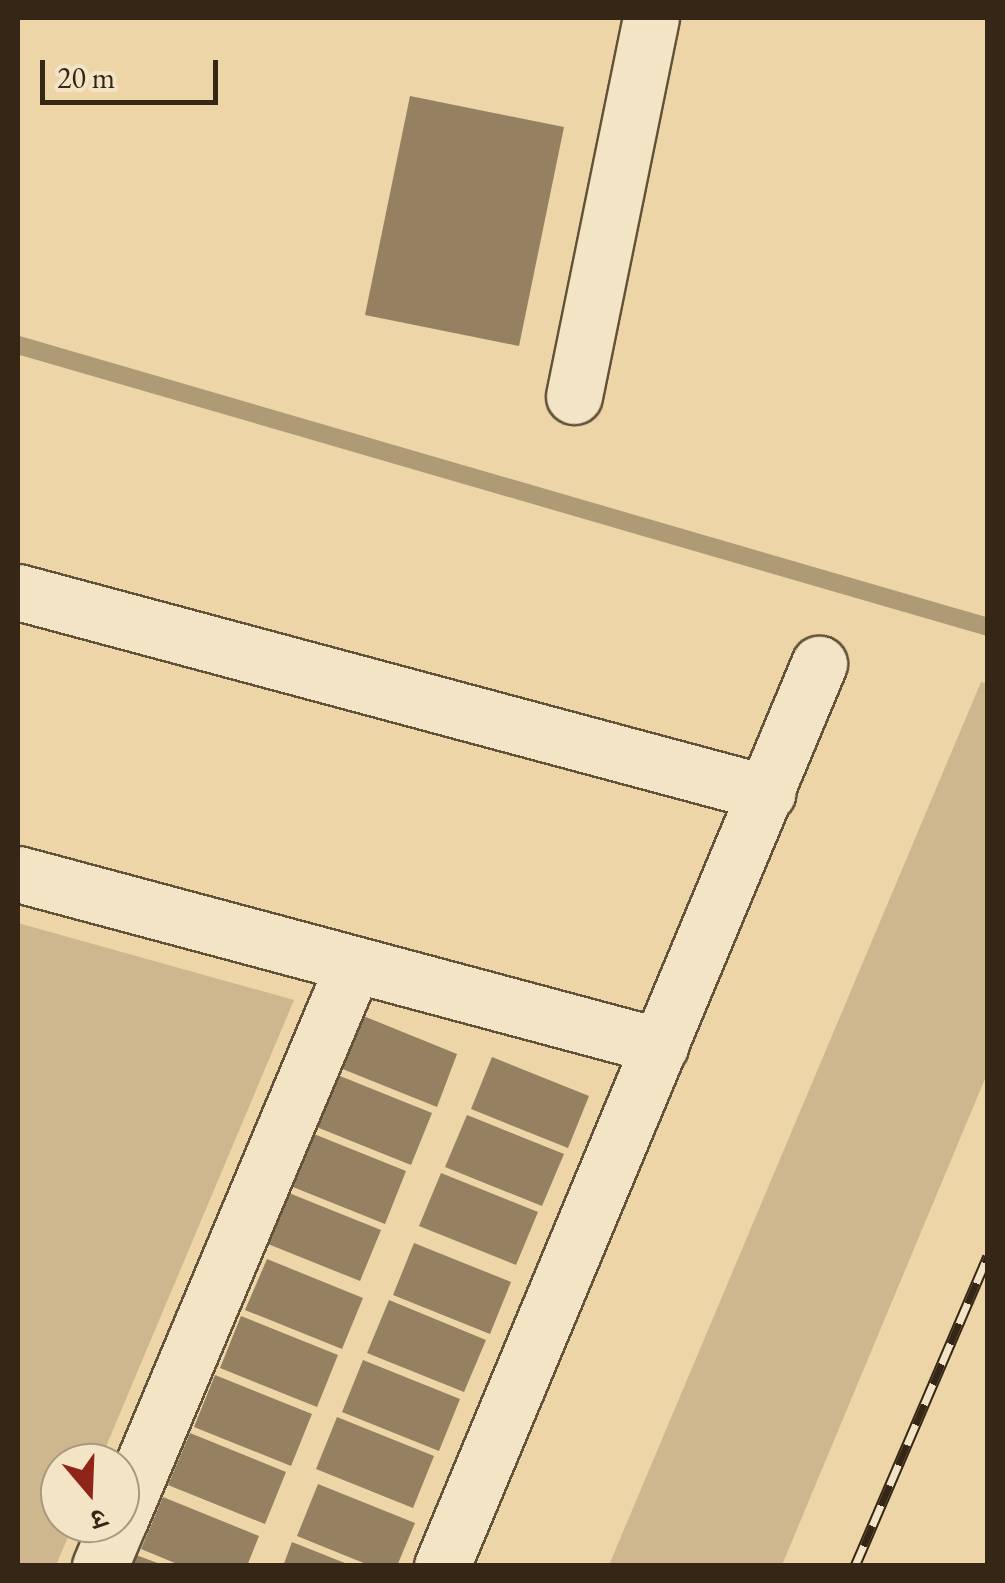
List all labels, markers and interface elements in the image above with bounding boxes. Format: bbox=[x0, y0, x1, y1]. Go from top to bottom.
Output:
scale bar bbox=[45, 40, 222, 102]
text: 20 m bbox=[57, 58, 115, 97]
north arrow bbox=[40, 1443, 140, 1543]
text: उ bbox=[87, 1500, 112, 1539]

